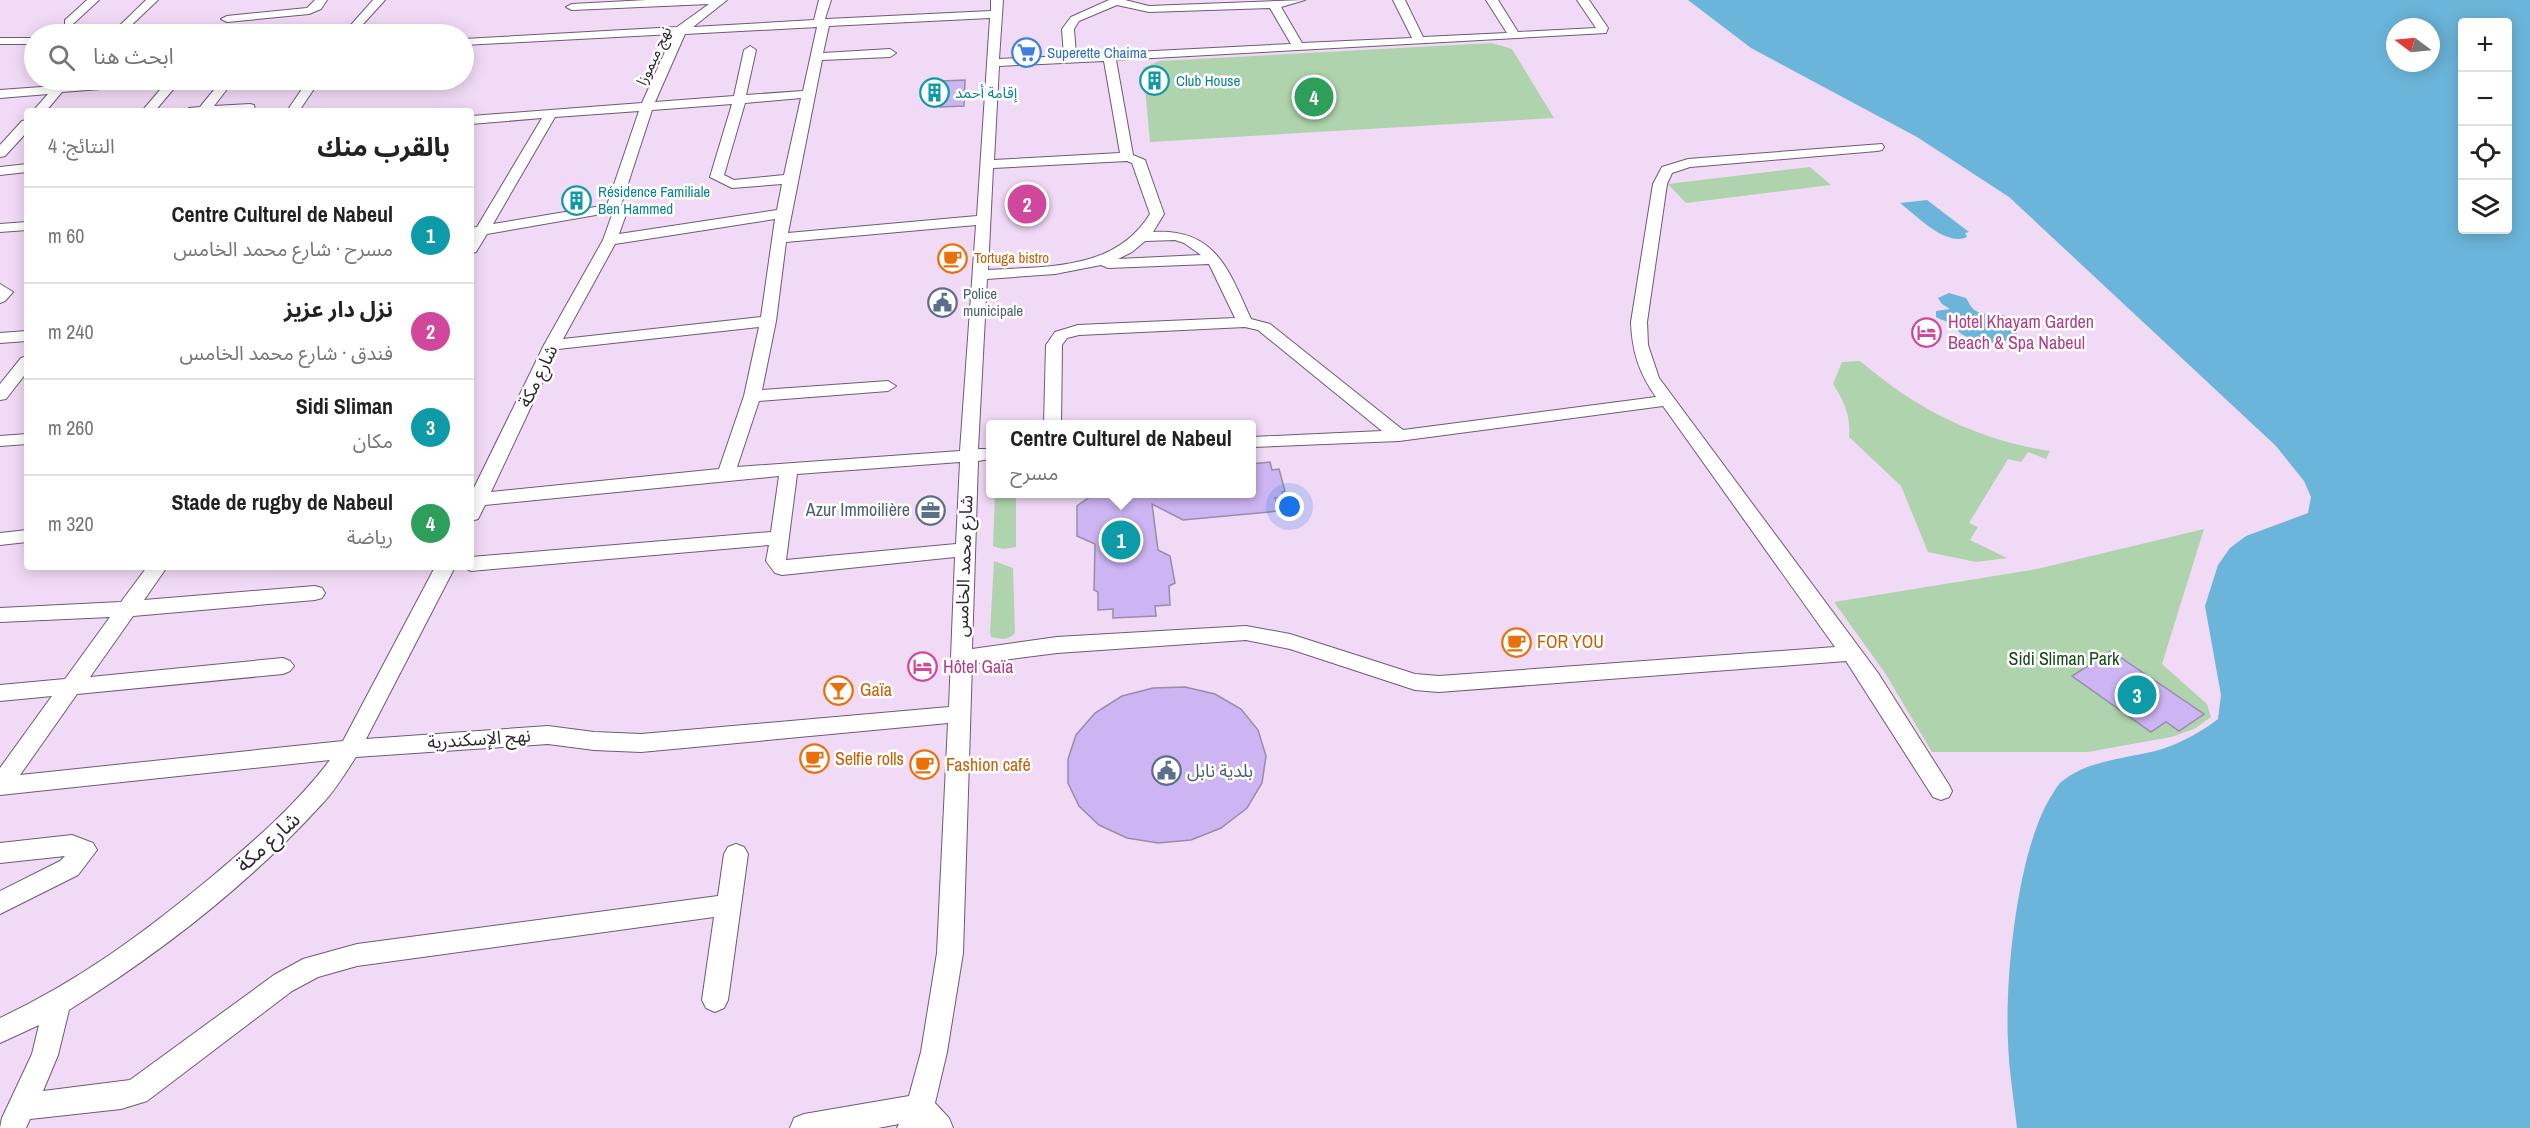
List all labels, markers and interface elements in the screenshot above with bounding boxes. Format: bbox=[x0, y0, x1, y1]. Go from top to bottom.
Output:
north arrow bbox=[2386, 18, 2440, 72]
map controls bbox=[2458, 18, 2512, 234]
button: + bbox=[2458, 18, 2512, 72]
street label: نهج ميموزا bbox=[631, 23, 678, 89]
search box bbox=[24, 24, 474, 90]
supermarket icon: Superette Chaima bbox=[1010, 37, 1042, 69]
icon: search bbox=[45, 41, 78, 74]
text: ابحث هنا bbox=[93, 41, 174, 71]
place label: Superette Chaima bbox=[1047, 42, 1147, 63]
building icon: Club House bbox=[1139, 65, 1171, 97]
place label: Club House bbox=[1176, 70, 1240, 91]
button: − bbox=[2458, 72, 2512, 126]
pin: 4 bbox=[1294, 74, 1334, 120]
building icon: إقامة أحمد bbox=[918, 77, 950, 109]
place label: إقامة أحمد bbox=[955, 82, 1018, 103]
button: locate bbox=[2458, 126, 2512, 180]
text: بالقرب منك bbox=[317, 129, 450, 164]
text: النتائج: 4 bbox=[48, 132, 115, 159]
button: layers bbox=[2458, 180, 2512, 234]
place label: Résidence Familiale Ben Hammed bbox=[598, 181, 710, 219]
pin: 2 bbox=[1008, 182, 1046, 226]
building icon: Résidence Familiale Ben Hammed bbox=[561, 185, 593, 217]
text: Centre Culturel de Nabeul bbox=[171, 199, 393, 229]
text: 60 m bbox=[48, 222, 84, 249]
text: 1 bbox=[426, 222, 435, 249]
text: مسرح · شارع محمد الخامس bbox=[173, 235, 393, 262]
cafe icon: Tortuga bistro bbox=[937, 242, 969, 274]
place label: Tortuga bistro bbox=[974, 247, 1049, 268]
place label: Police municipale bbox=[963, 283, 1023, 321]
public building icon: Police municipale bbox=[926, 287, 958, 319]
text: نزل دار عزيز bbox=[284, 294, 393, 324]
place label: Hotel Khayam Garden Beach & Spa Nabeul bbox=[1948, 309, 2094, 355]
hotel icon: Hotel Khayam Garden Beach & Spa Nabeul bbox=[1911, 316, 1943, 348]
text: 240 m bbox=[48, 318, 94, 345]
text: 2 bbox=[426, 318, 435, 345]
text: فندق · شارع محمد الخامس bbox=[179, 339, 393, 366]
street label: شارع مكة bbox=[512, 340, 565, 412]
text: Sidi Sliman bbox=[296, 391, 393, 421]
text: 260 m bbox=[48, 414, 94, 441]
text: 3 bbox=[426, 414, 435, 441]
popup bbox=[986, 420, 1256, 498]
text: Centre Culturel de Nabeul bbox=[1010, 423, 1232, 453]
text: مكان bbox=[353, 427, 393, 454]
text: مسرح bbox=[1010, 459, 1058, 486]
text: Stade de rugby de Nabeul bbox=[171, 487, 393, 517]
your location bbox=[1275, 492, 1304, 521]
office icon: Azur Immoilière bbox=[915, 494, 947, 526]
street label: شارع محمد الخامس bbox=[949, 495, 980, 638]
place label: Azur Immoilière bbox=[805, 497, 910, 522]
text: 320 m bbox=[48, 510, 94, 537]
text: 4 bbox=[426, 510, 435, 537]
pin: 1 bbox=[1102, 518, 1140, 562]
text: رياضة bbox=[347, 523, 393, 550]
cafe icon: FOR YOU bbox=[1500, 626, 1532, 658]
place label: FOR YOU bbox=[1537, 629, 1604, 654]
park label: Sidi Sliman Park bbox=[2009, 646, 2120, 671]
hotel icon: Hôtel Gaïa bbox=[906, 651, 938, 683]
place label: Hôtel Gaïa bbox=[943, 654, 1014, 679]
pin: 3 bbox=[2118, 672, 2156, 718]
bar icon: Gaïa bbox=[823, 674, 855, 706]
place label: Gaïa bbox=[860, 677, 892, 702]
street label: نهج الإسكندرية bbox=[426, 722, 532, 756]
cafe icon: Selfie rolls bbox=[798, 743, 830, 775]
place label: Selfie rolls bbox=[835, 746, 904, 771]
cafe icon: Fashion café bbox=[909, 749, 941, 781]
place label: Fashion café bbox=[946, 752, 1031, 777]
public building icon: بلدية نابل bbox=[1150, 755, 1182, 787]
place label: بلدية نابل bbox=[1187, 758, 1253, 783]
street label: شارع مكة bbox=[229, 805, 307, 879]

